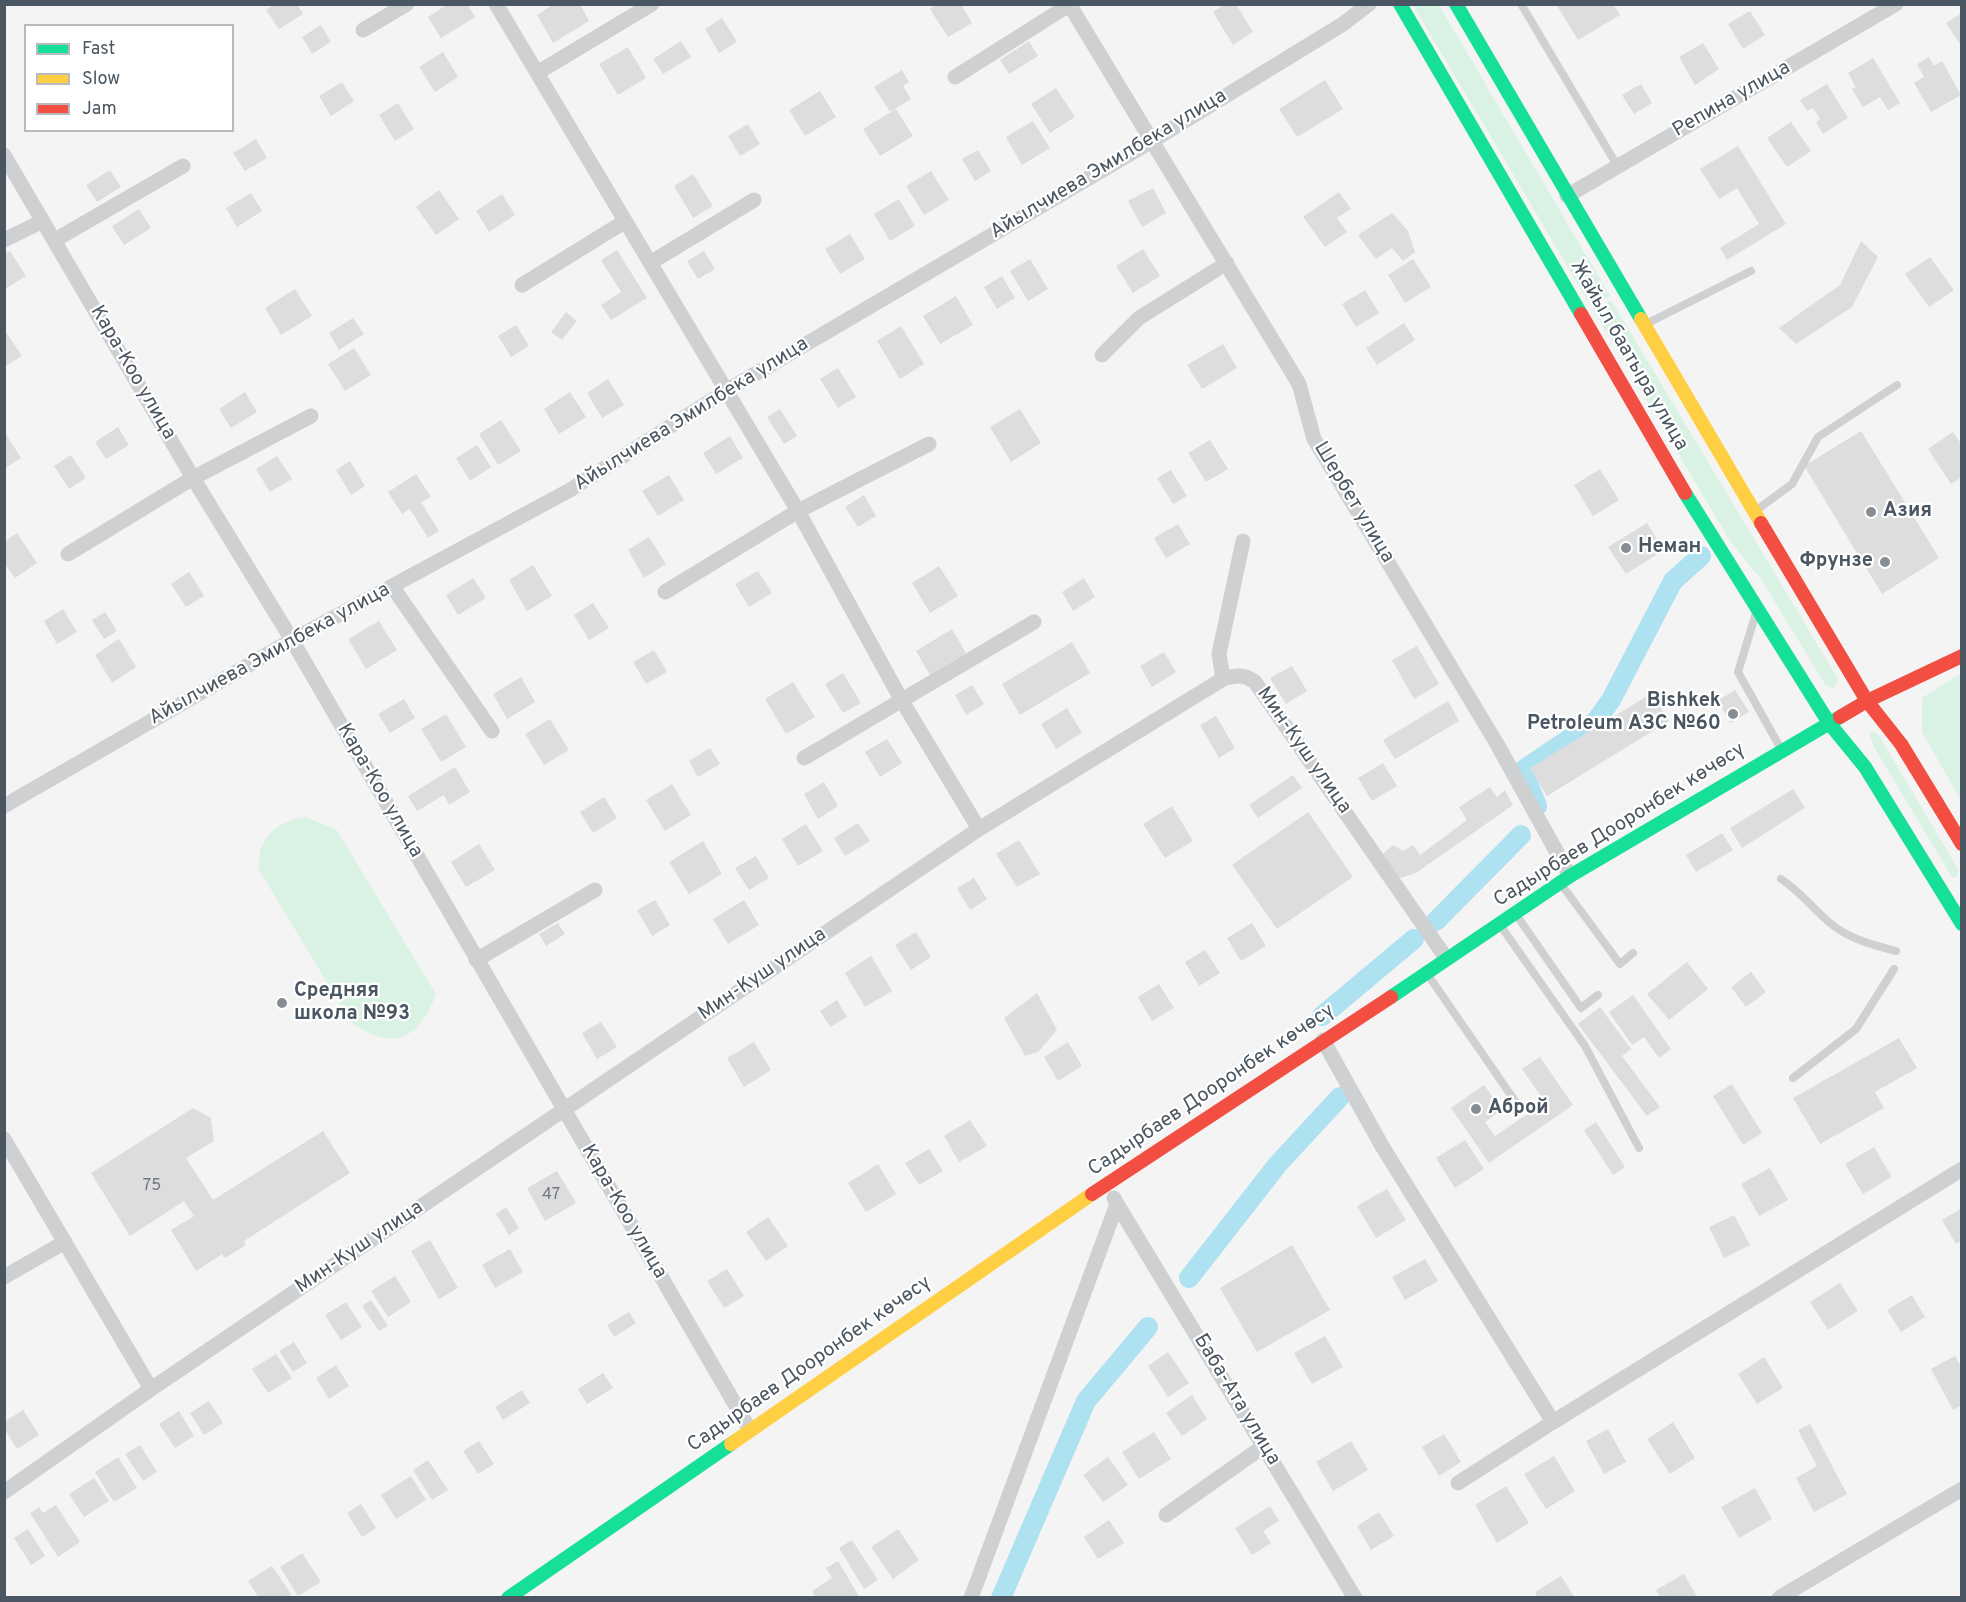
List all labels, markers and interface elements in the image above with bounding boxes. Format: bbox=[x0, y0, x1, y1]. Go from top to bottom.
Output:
legend bbox=[24, 24, 234, 132]
text: Fast bbox=[82, 38, 115, 61]
street label: Репина улица bbox=[1669, 57, 1795, 143]
text: Slow bbox=[82, 68, 120, 91]
street label: Айылчиева Эмилбека улица bbox=[986, 85, 1232, 245]
text: Jam bbox=[82, 98, 117, 121]
street label: Жайыл баатыра улица bbox=[1564, 257, 1692, 455]
street label: Кара-Коо улица bbox=[84, 302, 180, 444]
street label: Айылчиева Эмилбека улица bbox=[571, 333, 813, 497]
street label: Шербет улица bbox=[1307, 438, 1399, 568]
place label: Азия bbox=[1883, 500, 1932, 524]
marker: Азия bbox=[1864, 505, 1878, 519]
place label: Неман bbox=[1638, 536, 1701, 560]
marker: Неман bbox=[1619, 541, 1633, 555]
place label: Фрунзе bbox=[1800, 550, 1873, 574]
marker: Фрунзе bbox=[1878, 555, 1892, 569]
street label: Айылчиева Эмилбека улица bbox=[145, 579, 395, 731]
street label: Мин-Куш улица bbox=[1250, 683, 1356, 819]
place label: Bishkek Petroleum АЗС №60 bbox=[1527, 690, 1721, 737]
marker: Bishkek Petroleum АЗС №60 bbox=[1726, 707, 1740, 721]
street label: Кара-Коо улица bbox=[331, 720, 427, 862]
street label: Садырбаев Дооронбек көчөсү bbox=[1490, 739, 1750, 913]
street label: Мин-Куш улица bbox=[694, 923, 832, 1027]
place label: Средняя школа №93 bbox=[294, 980, 410, 1027]
marker: Средняя школа №93 bbox=[275, 996, 289, 1010]
street label: Садырбаев Дооронбек көчөсү bbox=[1084, 1000, 1340, 1182]
place label: Аброй bbox=[1488, 1097, 1549, 1121]
marker: Аброй bbox=[1469, 1102, 1483, 1116]
street label: Кара-Коо улица bbox=[575, 1141, 671, 1283]
house number: 75 bbox=[143, 1177, 161, 1197]
house number: 47 bbox=[542, 1186, 560, 1206]
street label: Мин-Куш улица bbox=[291, 1196, 429, 1300]
street label: Садырбаев Дооронбек көчөсү bbox=[684, 1272, 936, 1458]
street label: Баба-Ата улица bbox=[1187, 1330, 1285, 1470]

